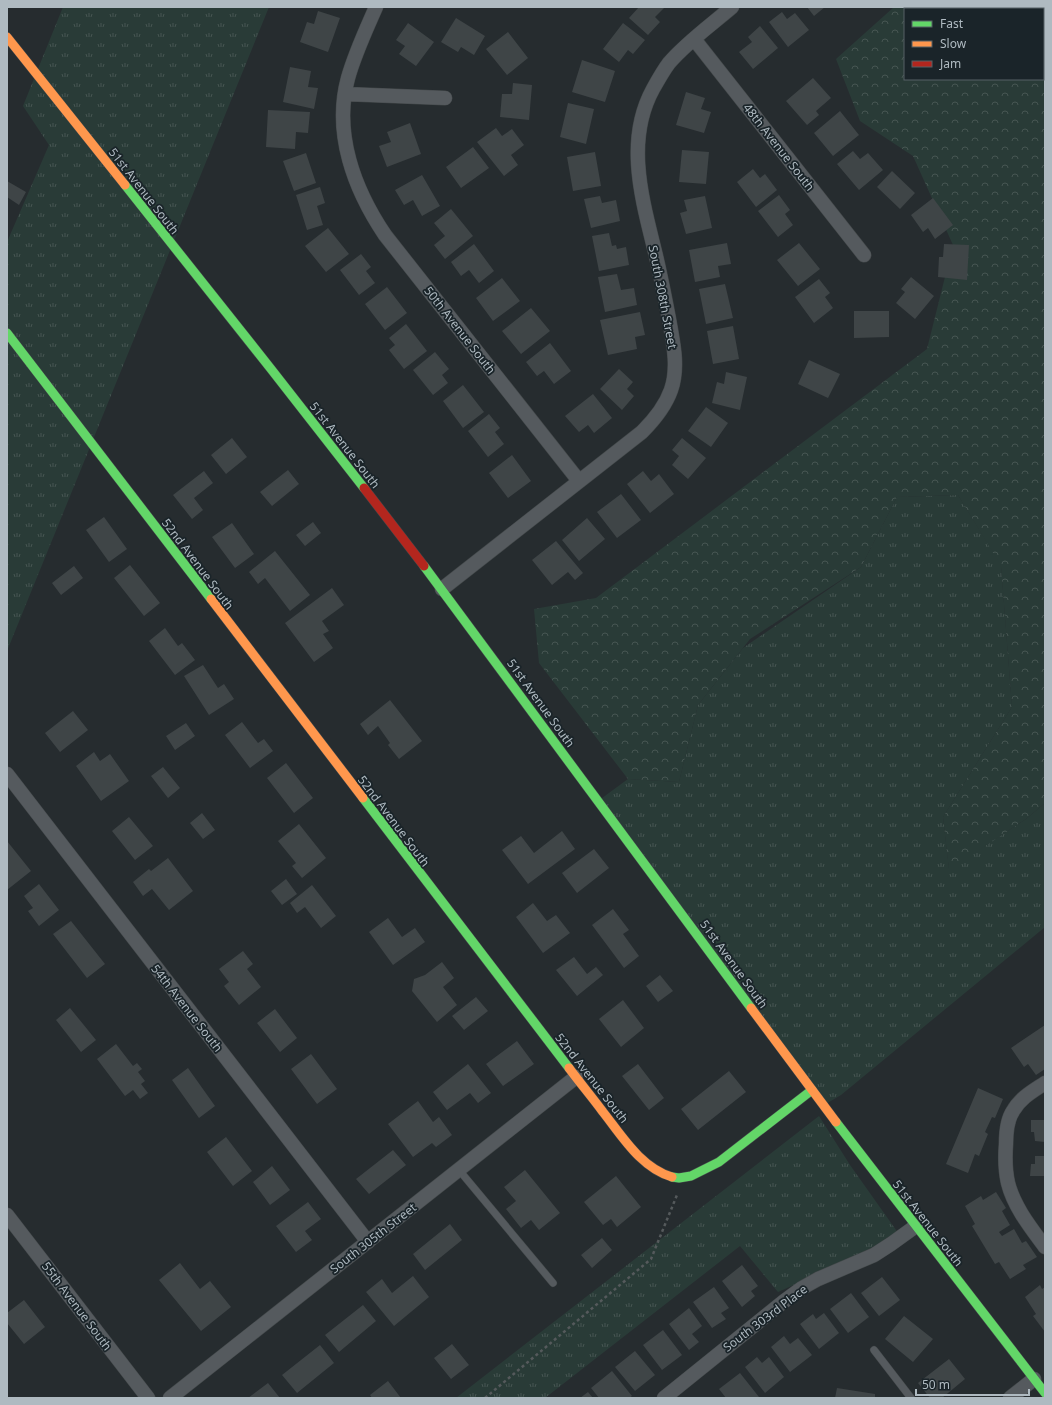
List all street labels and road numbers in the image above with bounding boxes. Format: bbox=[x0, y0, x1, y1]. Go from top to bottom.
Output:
street label: 48th Avenue South bbox=[739, 100, 819, 194]
street label: 51st Avenue South bbox=[105, 144, 183, 238]
street label: South 308th Street bbox=[645, 244, 681, 351]
street label: 50th Avenue South bbox=[420, 283, 500, 377]
street label: 51st Avenue South bbox=[306, 398, 384, 492]
street label: 52nd Avenue South bbox=[158, 515, 238, 613]
street label: 51st Avenue South bbox=[503, 655, 579, 751]
street label: 52nd Avenue South bbox=[354, 772, 434, 870]
street label: 51st Avenue South bbox=[696, 916, 772, 1012]
street label: 54th Avenue South bbox=[147, 961, 227, 1055]
street label: 52nd Avenue South bbox=[551, 1029, 633, 1127]
street label: 51st Avenue South bbox=[889, 1176, 967, 1270]
street label: South 305th Street bbox=[326, 1199, 420, 1277]
street label: 55th Avenue South bbox=[38, 1258, 116, 1354]
street label: South 303rd Place bbox=[719, 1281, 811, 1355]

